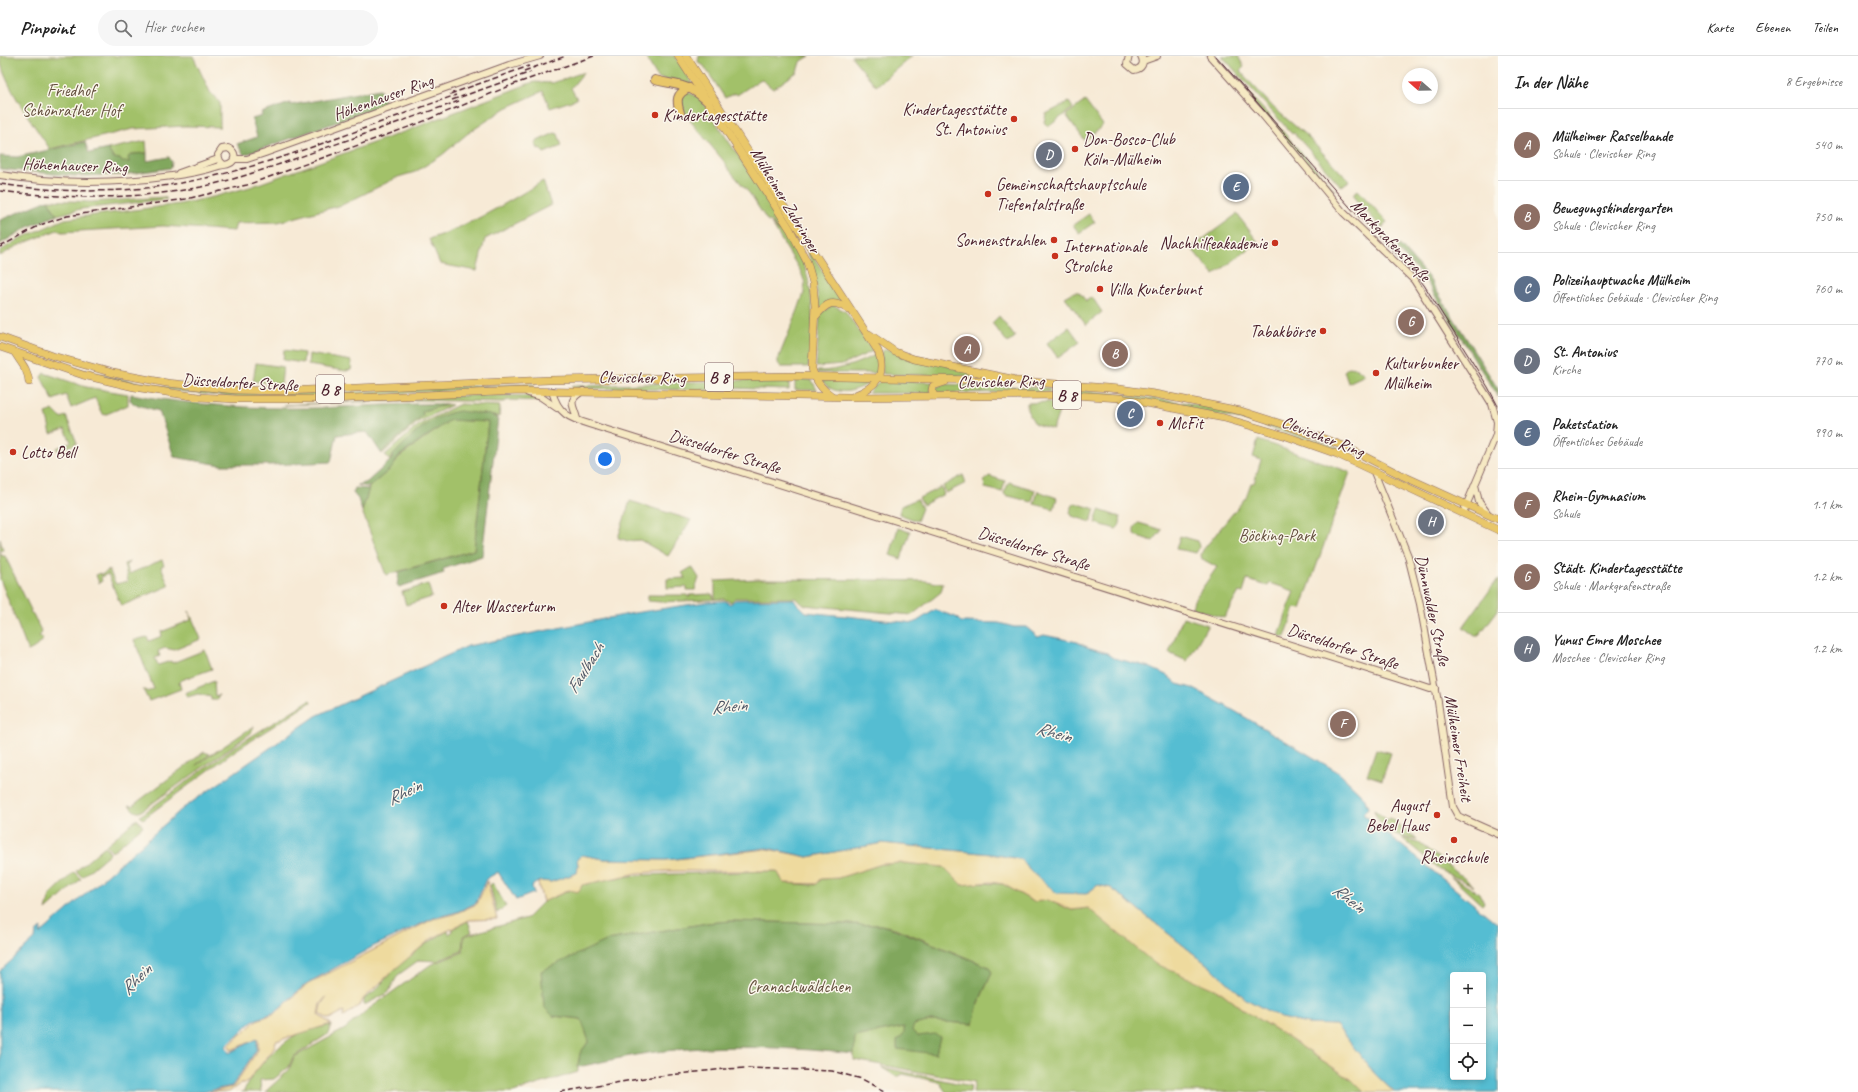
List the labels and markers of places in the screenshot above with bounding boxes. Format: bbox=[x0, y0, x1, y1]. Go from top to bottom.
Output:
place label: Kindertagesstätte St. Antonius bbox=[903, 99, 1008, 140]
place label: Kindertagesstätte bbox=[663, 105, 768, 126]
marker: Kindertagesstätte bbox=[650, 110, 660, 120]
marker: Kindertagesstätte St. Antonius bbox=[1009, 114, 1019, 124]
place label: Don-Bosco-Club Köln-Mülheim bbox=[1083, 129, 1177, 170]
pin: D bbox=[1036, 140, 1062, 170]
marker: Don-Bosco-Club Köln-Mülheim bbox=[1070, 144, 1080, 154]
pin: E bbox=[1223, 172, 1249, 202]
place label: Gemeinschaftshauptschule Tiefentalstraße bbox=[996, 174, 1147, 215]
marker: Gemeinschaftshauptschule Tiefentalstraße bbox=[983, 189, 993, 199]
place label: Sonnenstrahlen bbox=[955, 230, 1047, 251]
place label: Nachhilfeakademie bbox=[1160, 233, 1268, 254]
marker: Sonnenstrahlen bbox=[1049, 235, 1059, 245]
place label: Internationale Strolche bbox=[1063, 236, 1148, 277]
marker: Nachhilfeakademie bbox=[1270, 238, 1280, 248]
marker: Internationale Strolche bbox=[1050, 251, 1060, 261]
place label: Villa Kunterbunt bbox=[1108, 279, 1204, 300]
marker: Villa Kunterbunt bbox=[1095, 284, 1105, 294]
pin: G bbox=[1398, 307, 1424, 337]
place label: Tabakbörse bbox=[1250, 321, 1316, 342]
marker: Tabakbörse bbox=[1318, 326, 1328, 336]
pin: A bbox=[954, 334, 980, 364]
pin: B bbox=[1102, 339, 1128, 369]
place label: Kulturbunker Mülheim bbox=[1384, 353, 1460, 394]
marker: Kulturbunker Mülheim bbox=[1371, 368, 1381, 378]
pin: C bbox=[1117, 399, 1143, 429]
place label: McFit bbox=[1168, 413, 1205, 434]
marker: McFit bbox=[1155, 418, 1165, 428]
place label: Lotto Bell bbox=[21, 442, 79, 463]
marker: Lotto Bell bbox=[8, 447, 18, 457]
pin: H bbox=[1418, 507, 1444, 537]
place label: Alter Wasserturm bbox=[452, 596, 555, 617]
marker: Alter Wasserturm bbox=[439, 601, 449, 611]
pin: F bbox=[1330, 709, 1356, 739]
place label: August Bebel Haus bbox=[1366, 795, 1431, 836]
marker: August Bebel Haus bbox=[1432, 810, 1442, 820]
marker: Rheinschule bbox=[1449, 835, 1459, 845]
place label: Rheinschule bbox=[1420, 847, 1489, 868]

